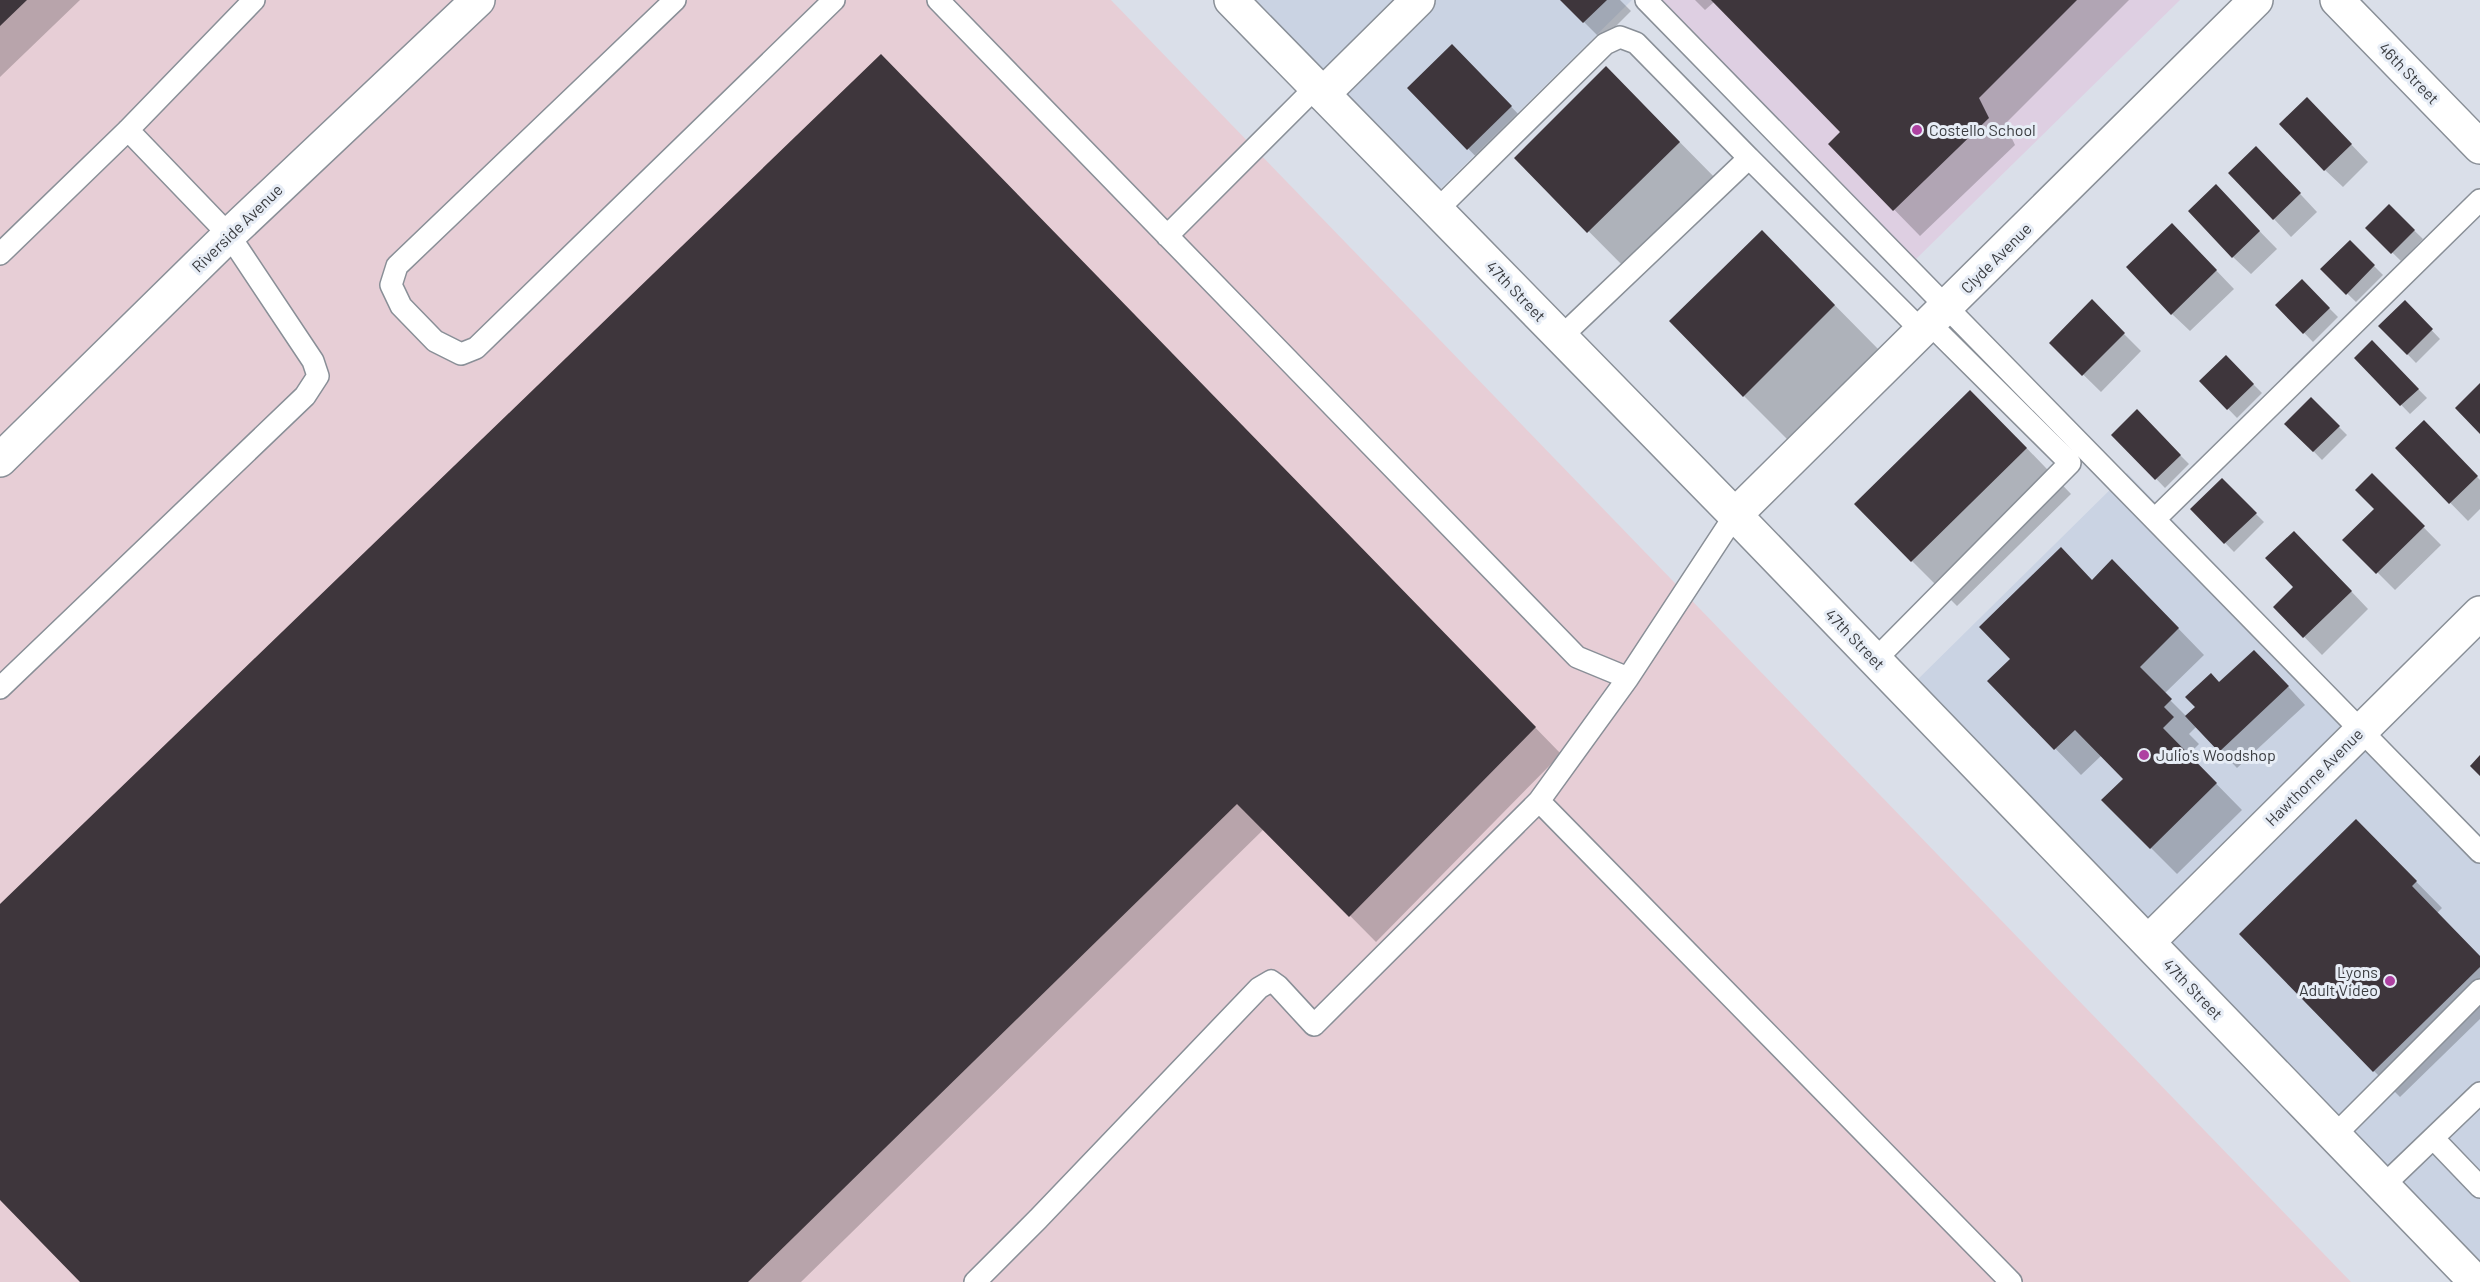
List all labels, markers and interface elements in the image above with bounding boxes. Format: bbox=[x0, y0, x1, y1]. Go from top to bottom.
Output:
street label: 46th Street bbox=[2375, 38, 2443, 107]
place label: Costello School bbox=[1929, 120, 2036, 139]
marker: Costello School bbox=[1910, 123, 1924, 137]
street label: Riverside Avenue bbox=[187, 180, 286, 276]
street label: Clyde Avenue bbox=[1956, 218, 2035, 297]
street label: 47th Street bbox=[1483, 256, 1550, 325]
street label: 47th Street bbox=[1822, 604, 1889, 673]
street label: Hawthorne Avenue bbox=[2261, 724, 2366, 829]
place label: Julio's Woodshop bbox=[2156, 745, 2276, 764]
marker: Julio's Woodshop bbox=[2137, 748, 2151, 762]
street label: 47th Street bbox=[2160, 954, 2227, 1023]
place label: Lyons Adult Video bbox=[2299, 962, 2378, 999]
marker: Lyons Adult Video bbox=[2383, 974, 2397, 988]

